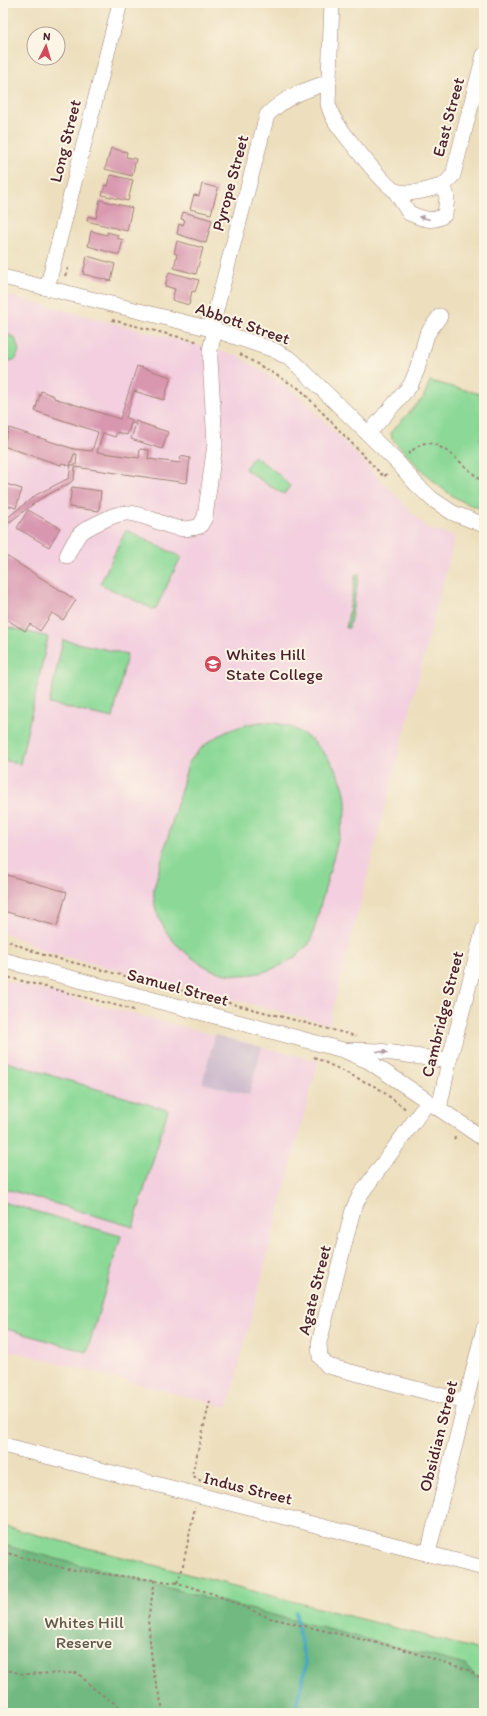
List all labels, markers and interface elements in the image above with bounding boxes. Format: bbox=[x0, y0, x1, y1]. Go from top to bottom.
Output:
north arrow bbox=[26, 26, 66, 66]
text: N bbox=[43, 30, 51, 43]
street label: East Street bbox=[428, 75, 468, 159]
street label: Long Street bbox=[45, 97, 85, 184]
street label: Pyrope Street bbox=[208, 133, 252, 233]
one-way arrow bbox=[418, 215, 430, 221]
street label: Abbott Street bbox=[193, 298, 293, 349]
place label: Whites Hill State College bbox=[226, 644, 323, 684]
school or university icon: Whites Hill State College bbox=[203, 654, 223, 674]
street label: Cambridge Street bbox=[417, 948, 467, 1079]
street label: Samuel Street bbox=[125, 964, 231, 1010]
one-way arrow bbox=[376, 1049, 388, 1055]
street label: Agate Street bbox=[293, 1242, 335, 1337]
street label: Obsidian Street bbox=[414, 1378, 462, 1494]
street label: Indus Street bbox=[201, 1467, 295, 1509]
park label: Whites Hill Reserve bbox=[44, 1612, 124, 1652]

